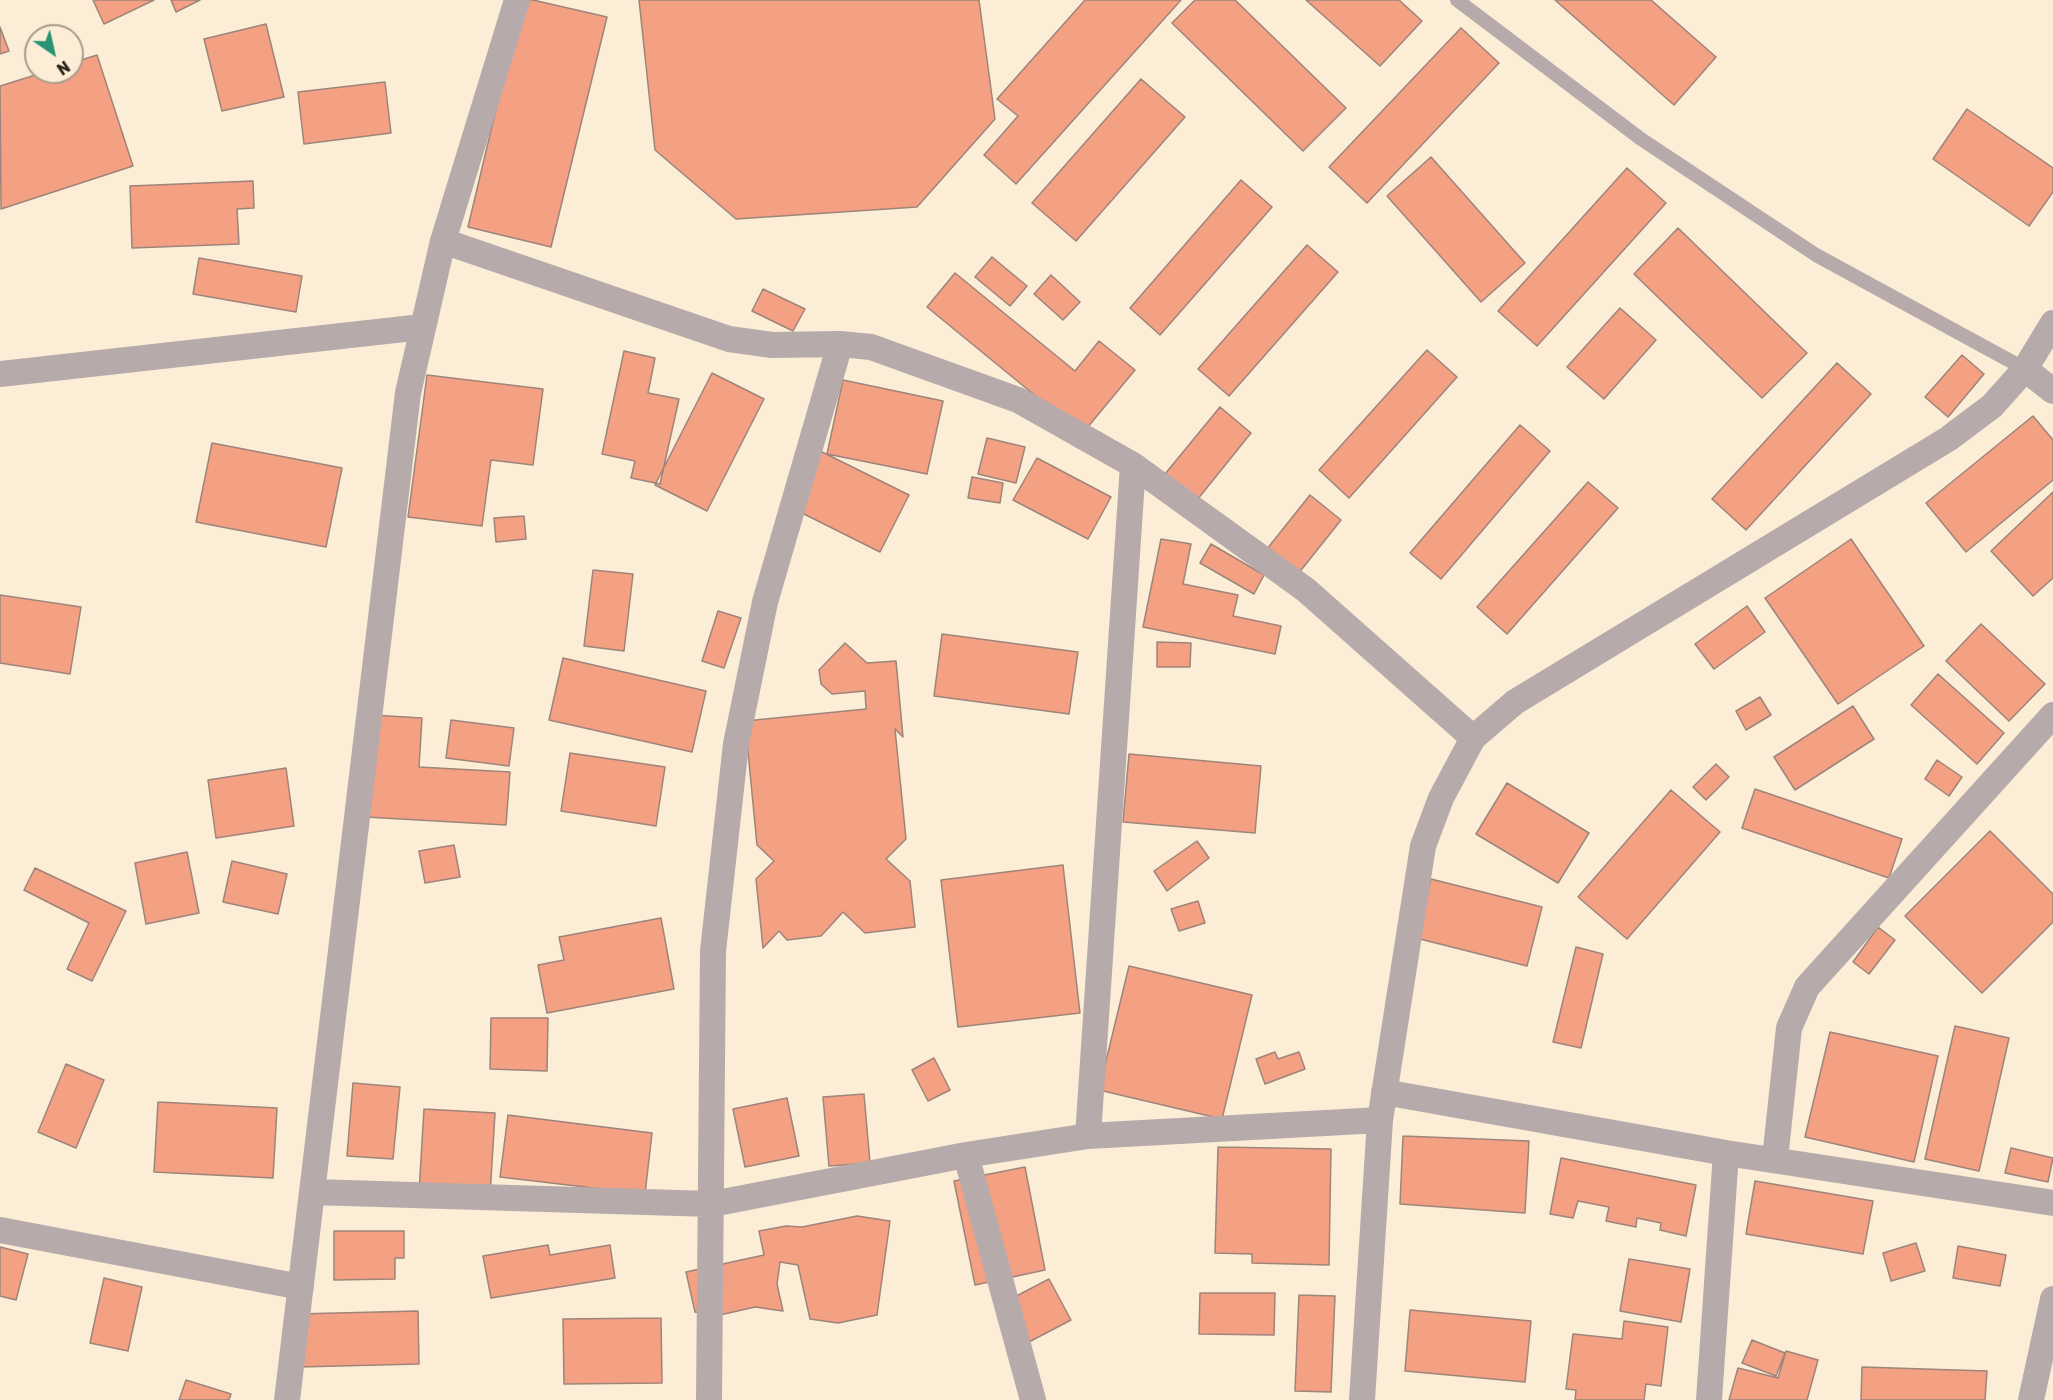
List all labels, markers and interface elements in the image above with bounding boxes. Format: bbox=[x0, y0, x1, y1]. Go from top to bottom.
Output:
north arrow bbox=[24, 24, 84, 84]
text: N bbox=[53, 57, 73, 79]

